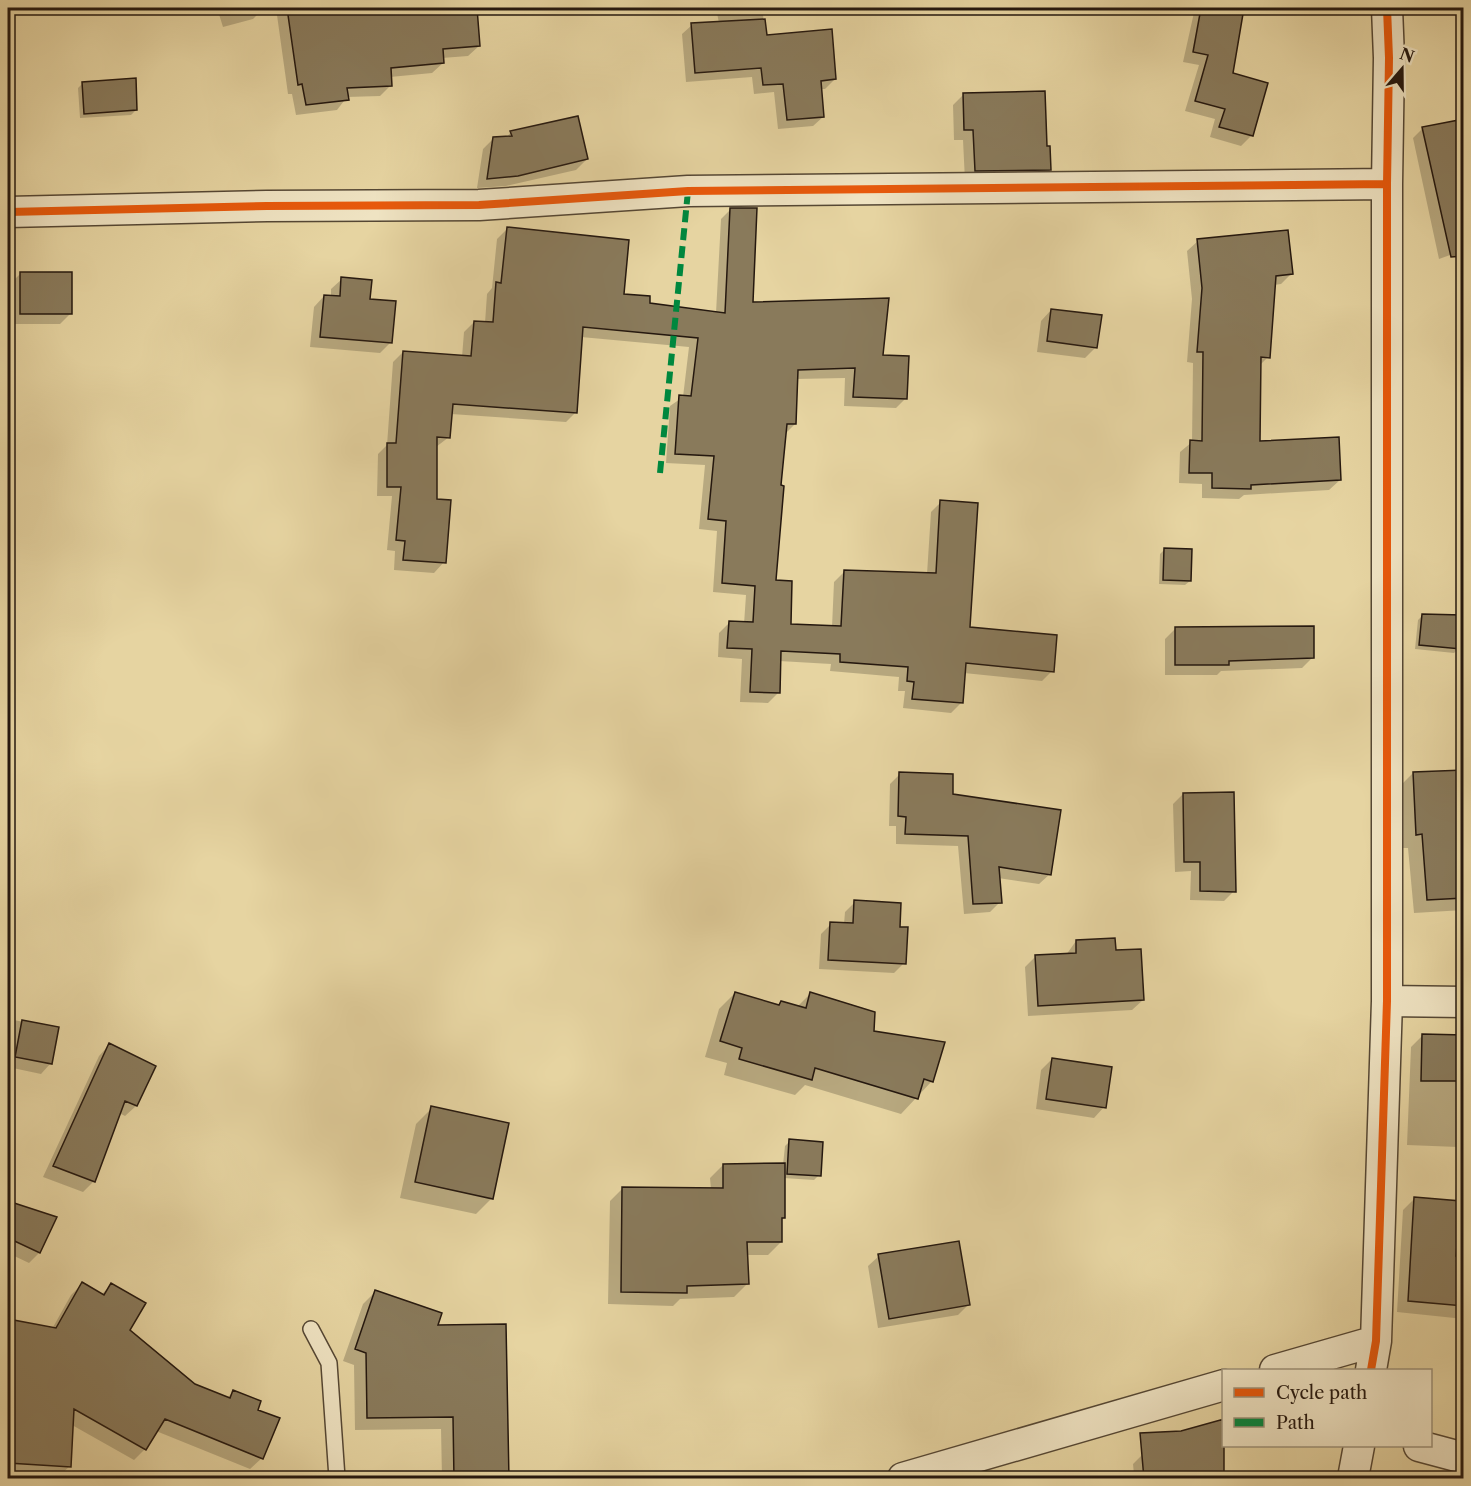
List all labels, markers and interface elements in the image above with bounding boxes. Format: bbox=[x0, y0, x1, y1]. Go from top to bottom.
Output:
north arrow bbox=[1372, 39, 1432, 99]
text: N bbox=[1397, 43, 1417, 67]
legend bbox=[1222, 1369, 1432, 1447]
text: Cycle path bbox=[1276, 1382, 1367, 1404]
text: Path bbox=[1276, 1412, 1315, 1434]

